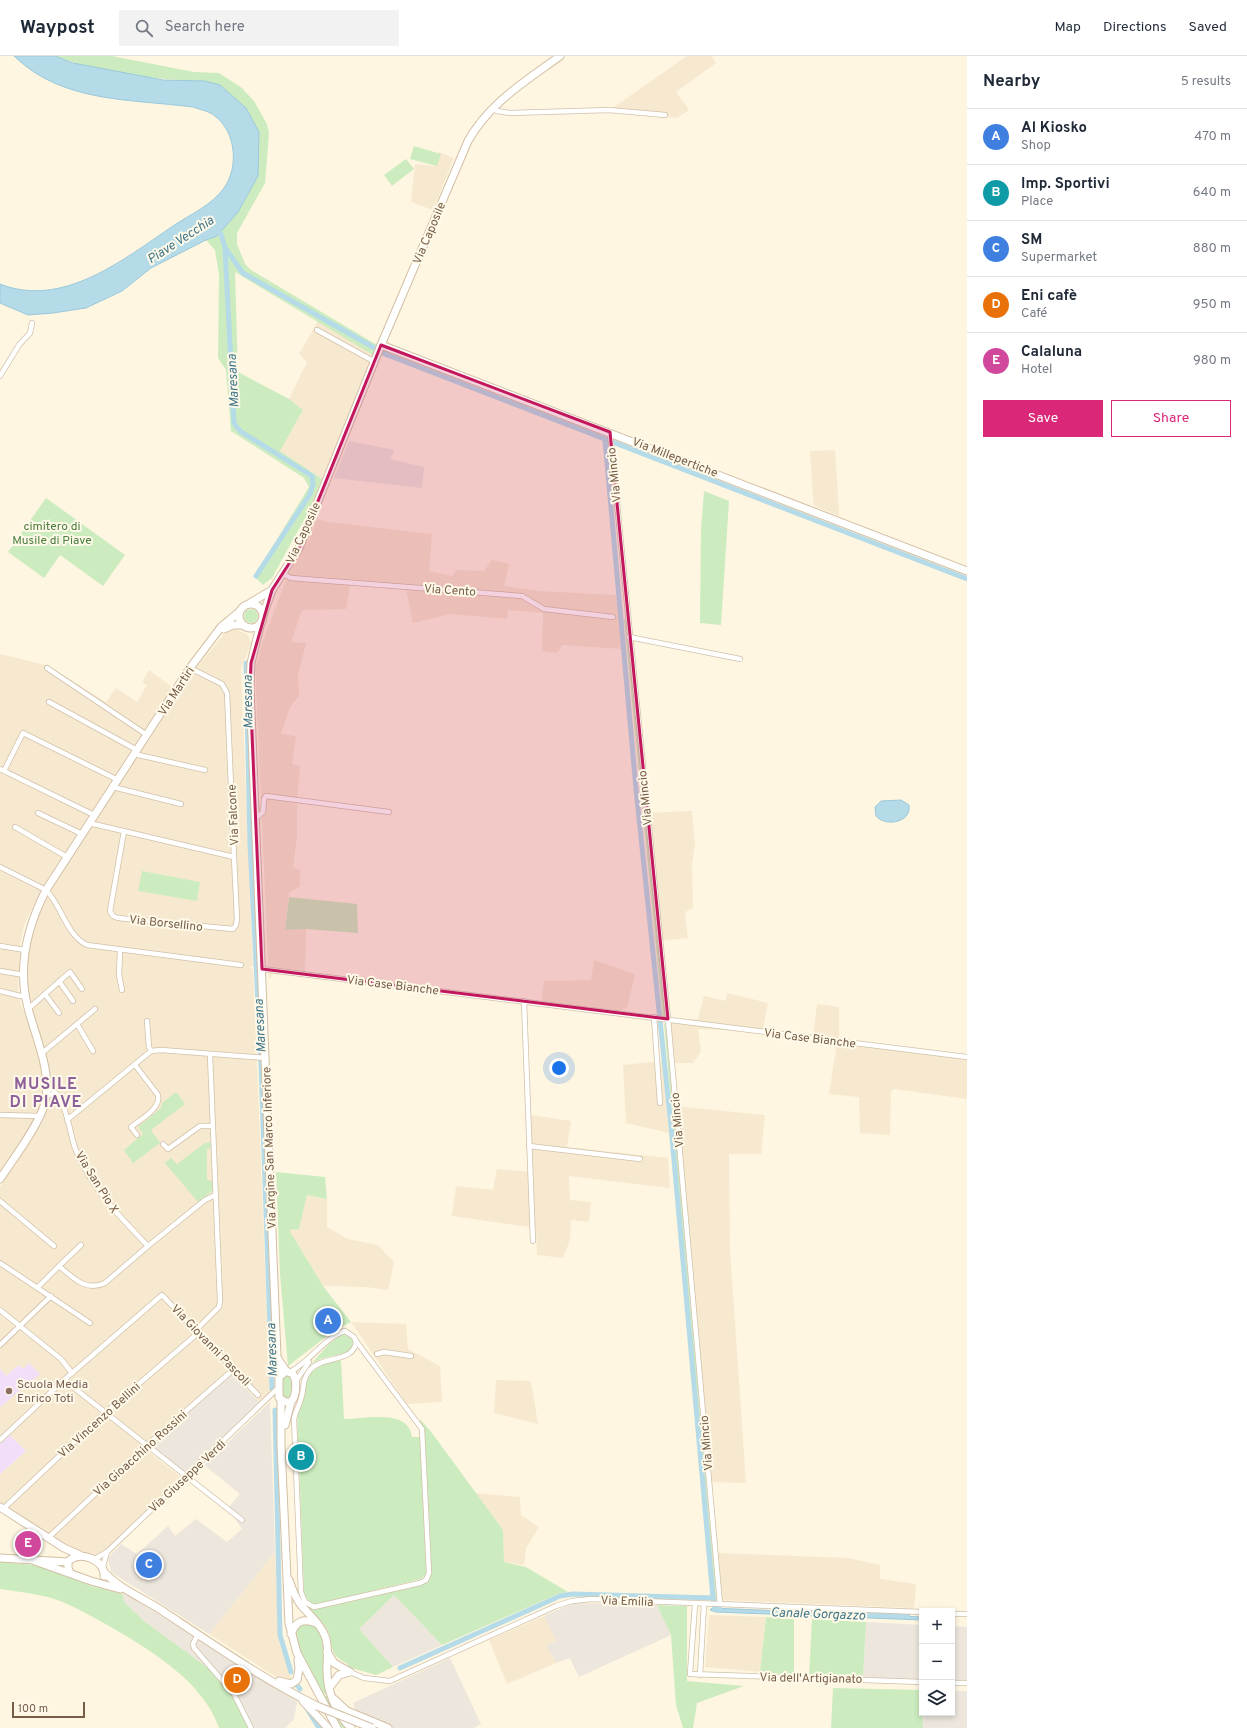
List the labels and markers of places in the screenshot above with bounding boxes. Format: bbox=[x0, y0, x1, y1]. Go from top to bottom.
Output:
pin: A bbox=[315, 1306, 341, 1336]
place label: Scuola Media Enrico Toti bbox=[17, 1377, 88, 1407]
marker: Scuola Media Enrico Toti bbox=[4, 1386, 14, 1396]
pin: B bbox=[288, 1442, 314, 1472]
pin: E bbox=[15, 1529, 41, 1559]
pin: C bbox=[136, 1550, 162, 1580]
pin: D bbox=[224, 1665, 250, 1695]

